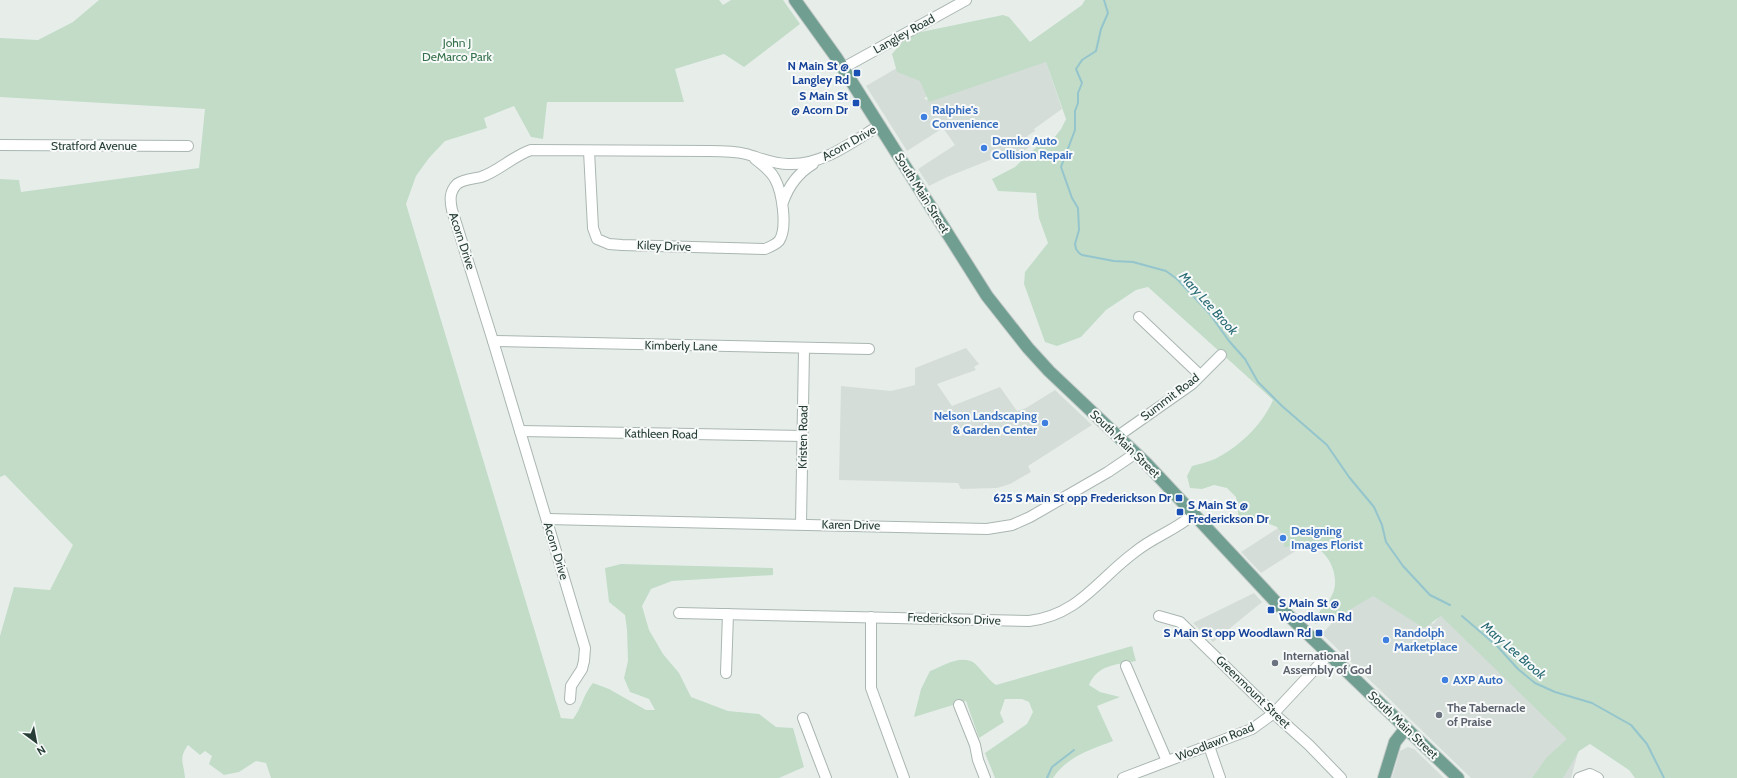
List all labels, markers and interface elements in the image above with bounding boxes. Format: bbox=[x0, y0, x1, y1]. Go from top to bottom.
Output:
street label: Langley Road bbox=[870, 10, 937, 57]
park label: John J DeMarco Park bbox=[422, 35, 493, 64]
place label: N Main St @ Langley Rd bbox=[787, 58, 849, 87]
marker: N Main St @ Langley Rd bbox=[852, 68, 862, 78]
place label: S Main St @ Acorn Dr bbox=[791, 88, 848, 117]
marker: S Main St @ Acorn Dr bbox=[851, 98, 861, 108]
place label: Ralphie's Convenience bbox=[932, 102, 998, 131]
marker: Ralphie's Convenience bbox=[919, 112, 929, 122]
street label: Acorn Drive bbox=[819, 122, 878, 164]
place label: Demko Auto Collision Repair bbox=[992, 133, 1073, 162]
street label: Stratford Avenue bbox=[51, 138, 137, 153]
marker: Demko Auto Collision Repair bbox=[979, 143, 989, 153]
street label: South Main Street bbox=[892, 150, 953, 235]
street label: Acorn Drive bbox=[446, 210, 479, 271]
street label: Kiley Drive bbox=[637, 237, 691, 254]
water label: Mary Lee Brook bbox=[1176, 267, 1242, 338]
street label: Kimberly Lane bbox=[644, 337, 718, 354]
street label: Summit Road bbox=[1137, 370, 1202, 424]
street label: Kristen Road bbox=[794, 405, 811, 469]
street label: South Main Street bbox=[1087, 407, 1163, 481]
place label: Nelson Landscaping & Garden Center bbox=[934, 408, 1037, 437]
marker: Nelson Landscaping & Garden Center bbox=[1040, 418, 1050, 428]
street label: Kathleen Road bbox=[624, 425, 698, 442]
place label: 625 S Main St opp Frederickson Dr bbox=[993, 490, 1171, 505]
marker: 625 S Main St opp Frederickson Dr bbox=[1174, 493, 1184, 503]
place label: S Main St @ Frederickson Dr bbox=[1188, 497, 1269, 526]
marker: S Main St @ Frederickson Dr bbox=[1175, 507, 1185, 517]
street label: Karen Drive bbox=[822, 516, 880, 533]
street label: Acorn Drive bbox=[541, 520, 572, 581]
place label: Designing Images Florist bbox=[1291, 523, 1363, 552]
marker: Designing Images Florist bbox=[1278, 533, 1288, 543]
place label: S Main St @ Woodlawn Rd bbox=[1279, 595, 1352, 624]
marker: S Main St @ Woodlawn Rd bbox=[1266, 605, 1276, 615]
street label: Frederickson Drive bbox=[907, 609, 1001, 628]
water label: Mary Lee Brook bbox=[1478, 617, 1550, 683]
place label: S Main St opp Woodlawn Rd bbox=[1164, 625, 1311, 640]
place label: Randolph Marketplace bbox=[1394, 625, 1457, 654]
marker: S Main St opp Woodlawn Rd bbox=[1314, 628, 1324, 638]
marker: Randolph Marketplace bbox=[1381, 635, 1391, 645]
place label: International Assembly of God bbox=[1283, 648, 1372, 677]
street label: Greenmount Street bbox=[1213, 652, 1294, 731]
marker: International Assembly of God bbox=[1270, 658, 1280, 668]
place label: AXP Auto bbox=[1453, 672, 1503, 687]
marker: AXP Auto bbox=[1440, 675, 1450, 685]
street label: South Main Street bbox=[1365, 688, 1441, 762]
place label: The Tabernacle of Praise bbox=[1447, 700, 1525, 729]
marker: The Tabernacle of Praise bbox=[1434, 710, 1444, 720]
street label: Woodlawn Road bbox=[1173, 719, 1256, 764]
north arrow bbox=[16, 722, 56, 762]
text: N bbox=[34, 742, 48, 758]

